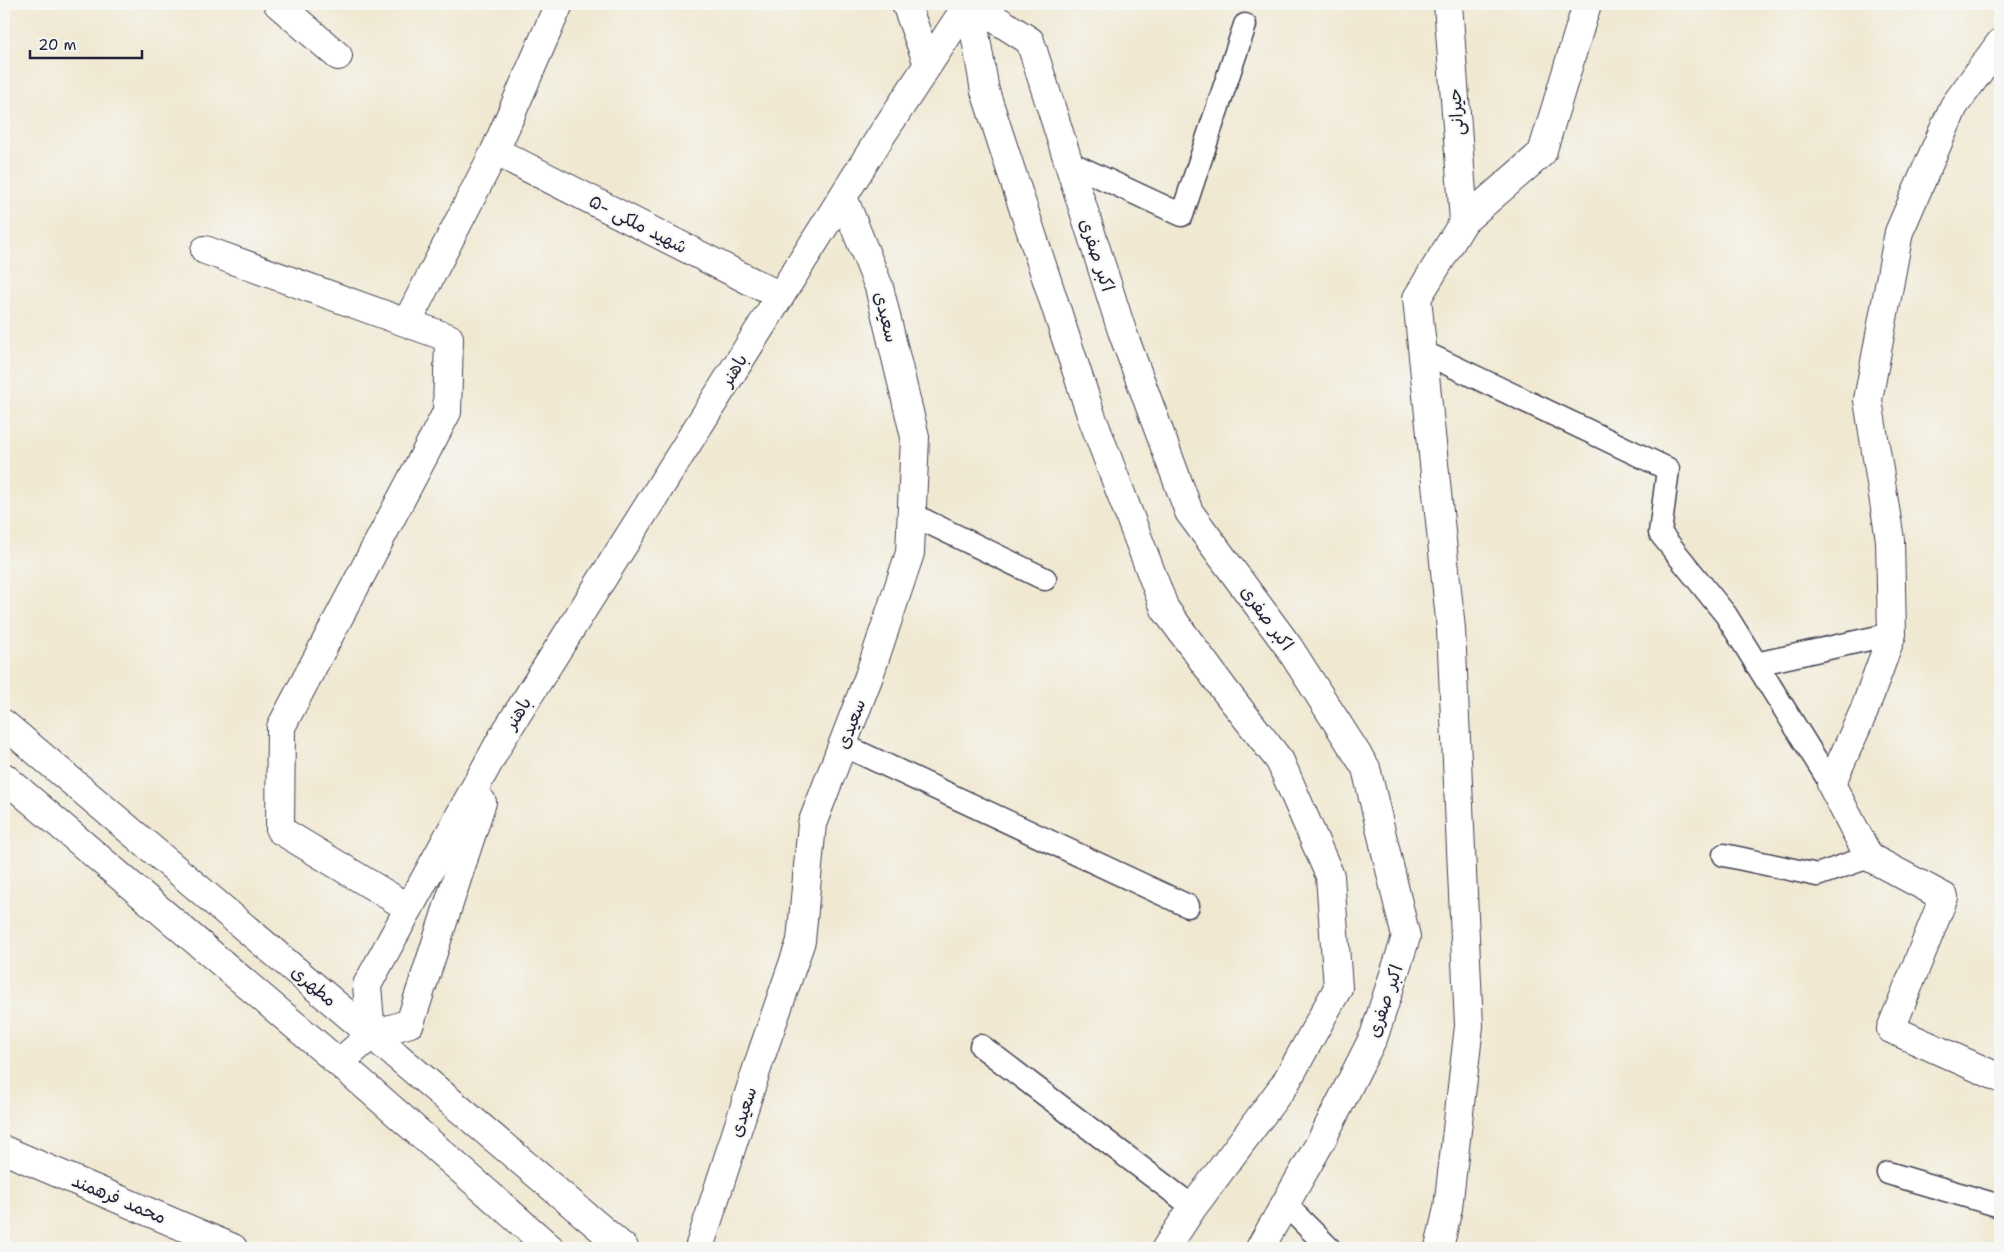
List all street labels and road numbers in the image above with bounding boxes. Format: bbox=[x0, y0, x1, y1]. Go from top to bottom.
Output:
street label: حیرانی bbox=[1442, 87, 1470, 137]
street label: ۵- شهید ملکی bbox=[585, 189, 691, 259]
street label: اکبر صفری bbox=[1074, 215, 1120, 295]
street label: سعیدی bbox=[868, 289, 904, 345]
street label: باهنر bbox=[714, 349, 753, 392]
street label: اکبر صفری bbox=[1235, 580, 1299, 656]
street label: باهنر bbox=[498, 692, 537, 735]
street label: سعیدی bbox=[831, 696, 871, 752]
street label: مطهری bbox=[286, 960, 342, 1012]
street label: اکبر صفری bbox=[1361, 961, 1409, 1041]
street label: سعیدی bbox=[724, 1084, 762, 1140]
street label: محمد فرهمند bbox=[68, 1168, 170, 1230]

